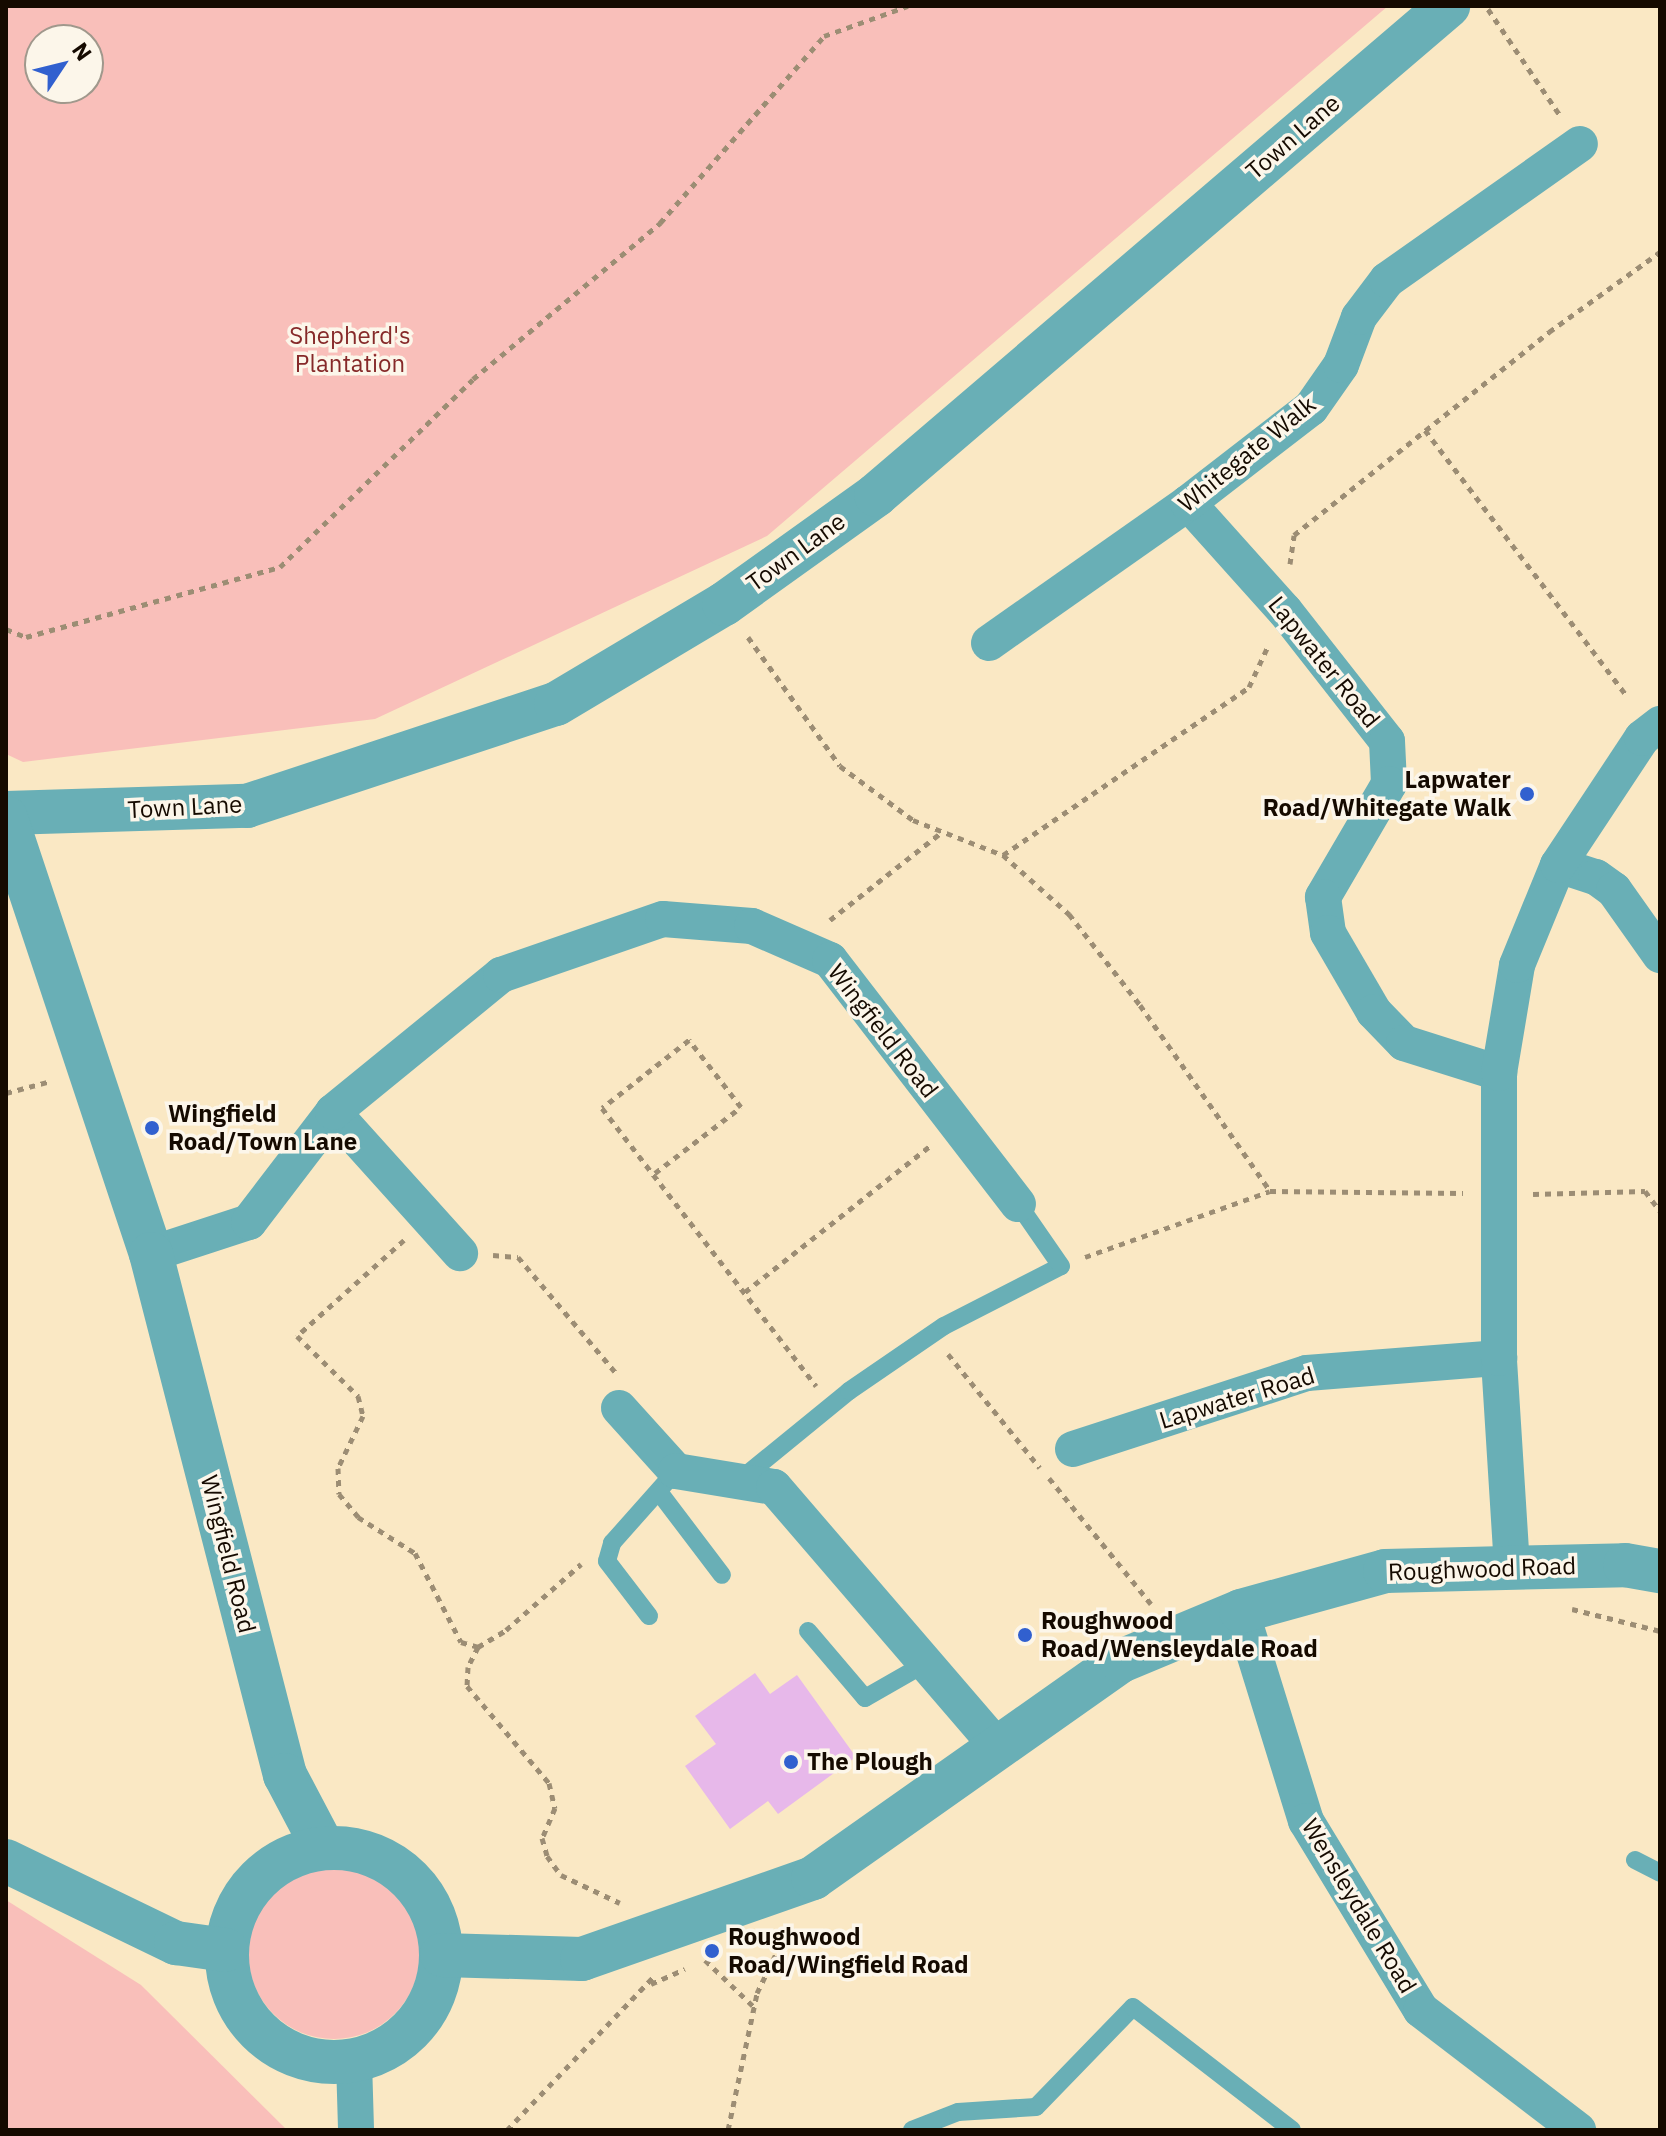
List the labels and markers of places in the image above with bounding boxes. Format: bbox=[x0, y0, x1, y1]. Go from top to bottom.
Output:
place label: Lapwater Road/Whitegate Walk bbox=[1263, 766, 1511, 822]
marker: Lapwater Road/Whitegate Walk bbox=[1518, 785, 1536, 803]
place label: Wingfield Road/Town Lane bbox=[168, 1100, 357, 1156]
marker: Wingfield Road/Town Lane bbox=[143, 1119, 161, 1137]
place label: Roughwood Road/Wensleydale Road bbox=[1041, 1607, 1318, 1663]
marker: Roughwood Road/Wensleydale Road bbox=[1016, 1626, 1034, 1644]
place label: The Plough bbox=[807, 1748, 933, 1776]
marker: The Plough bbox=[782, 1753, 800, 1771]
place label: Roughwood Road/Wingfield Road bbox=[728, 1923, 969, 1979]
marker: Roughwood Road/Wingfield Road bbox=[703, 1942, 721, 1960]

